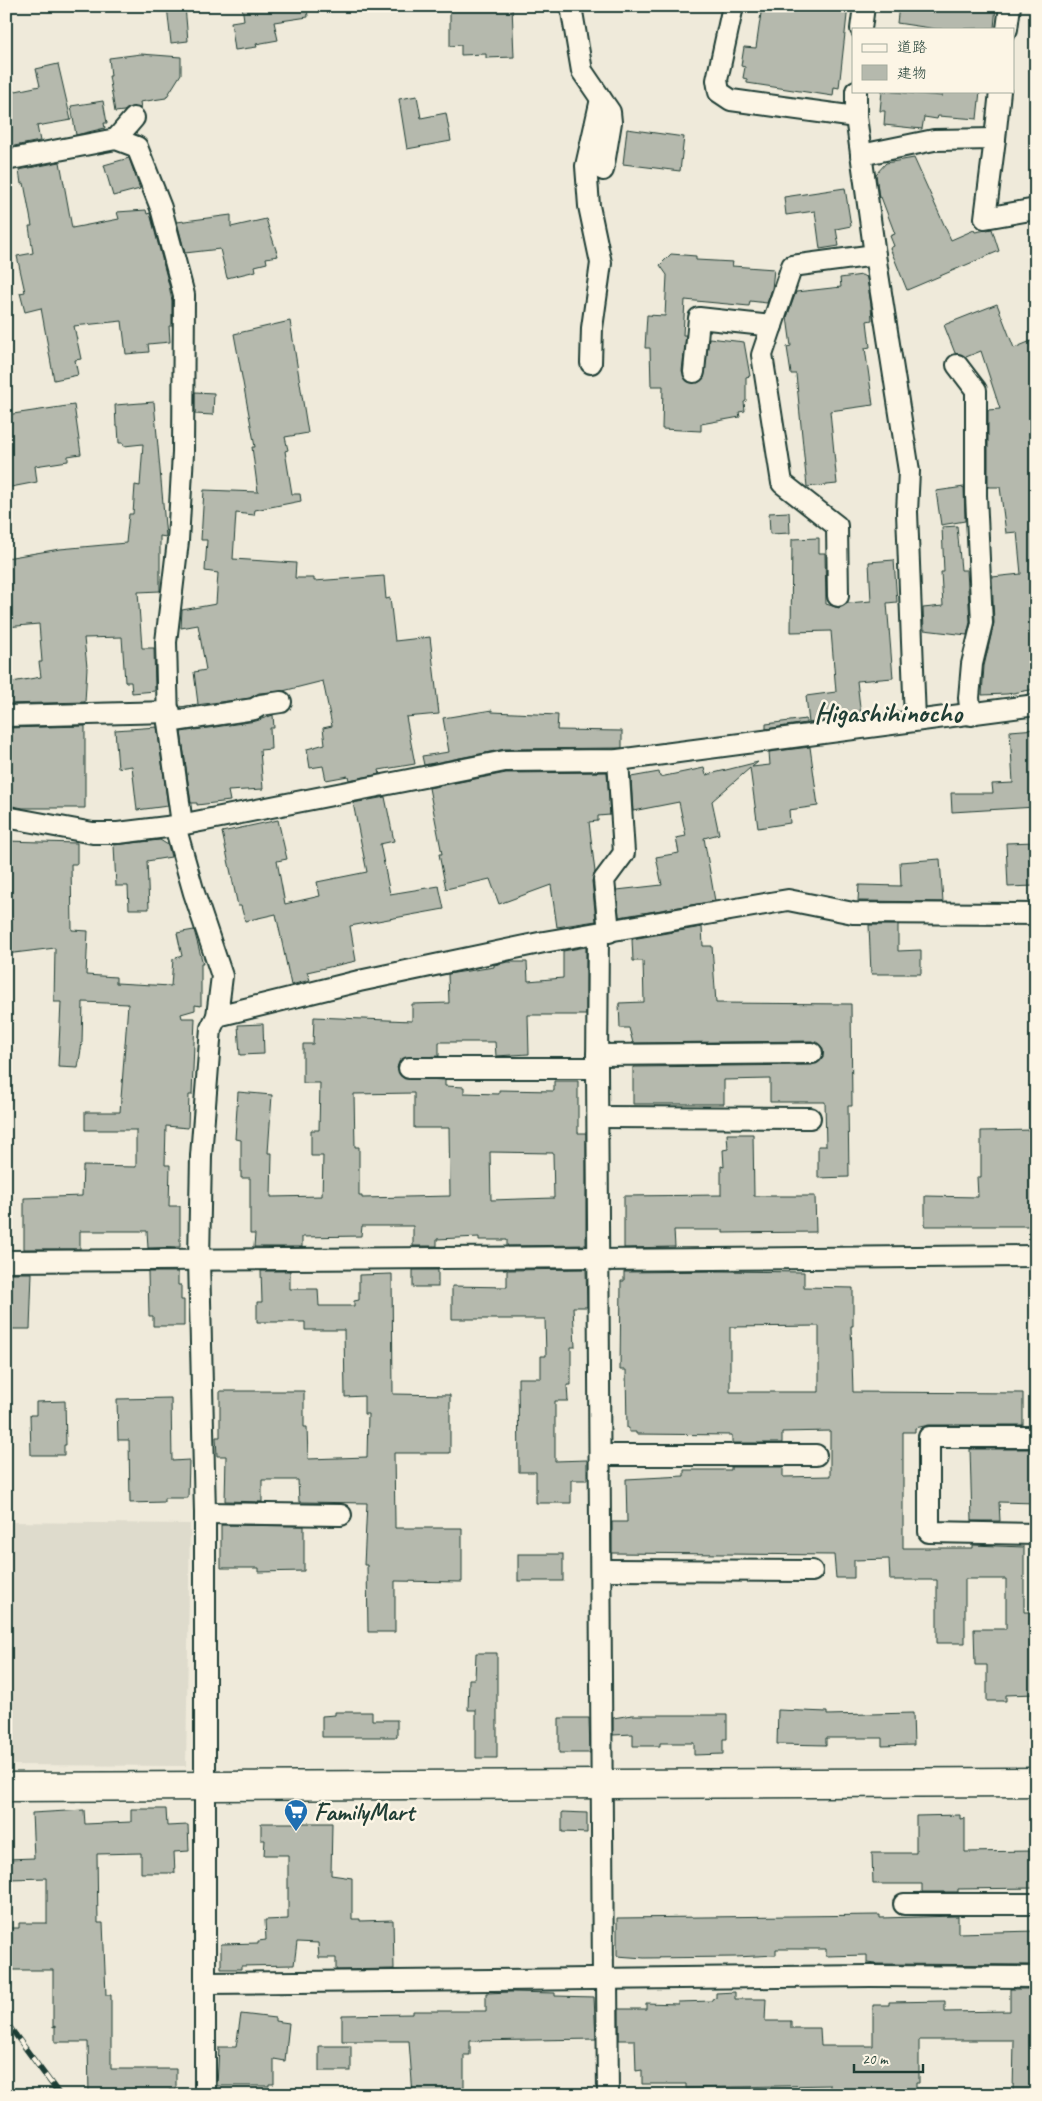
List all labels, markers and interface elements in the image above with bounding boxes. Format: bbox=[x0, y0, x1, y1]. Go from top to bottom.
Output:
legend bbox=[852, 28, 1014, 92]
text: 道路 bbox=[897, 38, 927, 57]
text: 建物 bbox=[897, 64, 927, 83]
district label: Higashihinocho bbox=[814, 695, 964, 730]
place label: FamilyMart bbox=[314, 1796, 417, 1828]
supermarket icon: FamilyMart bbox=[283, 1798, 309, 1832]
scale bar bbox=[854, 2041, 923, 2073]
text: 20 m bbox=[862, 2050, 889, 2069]

